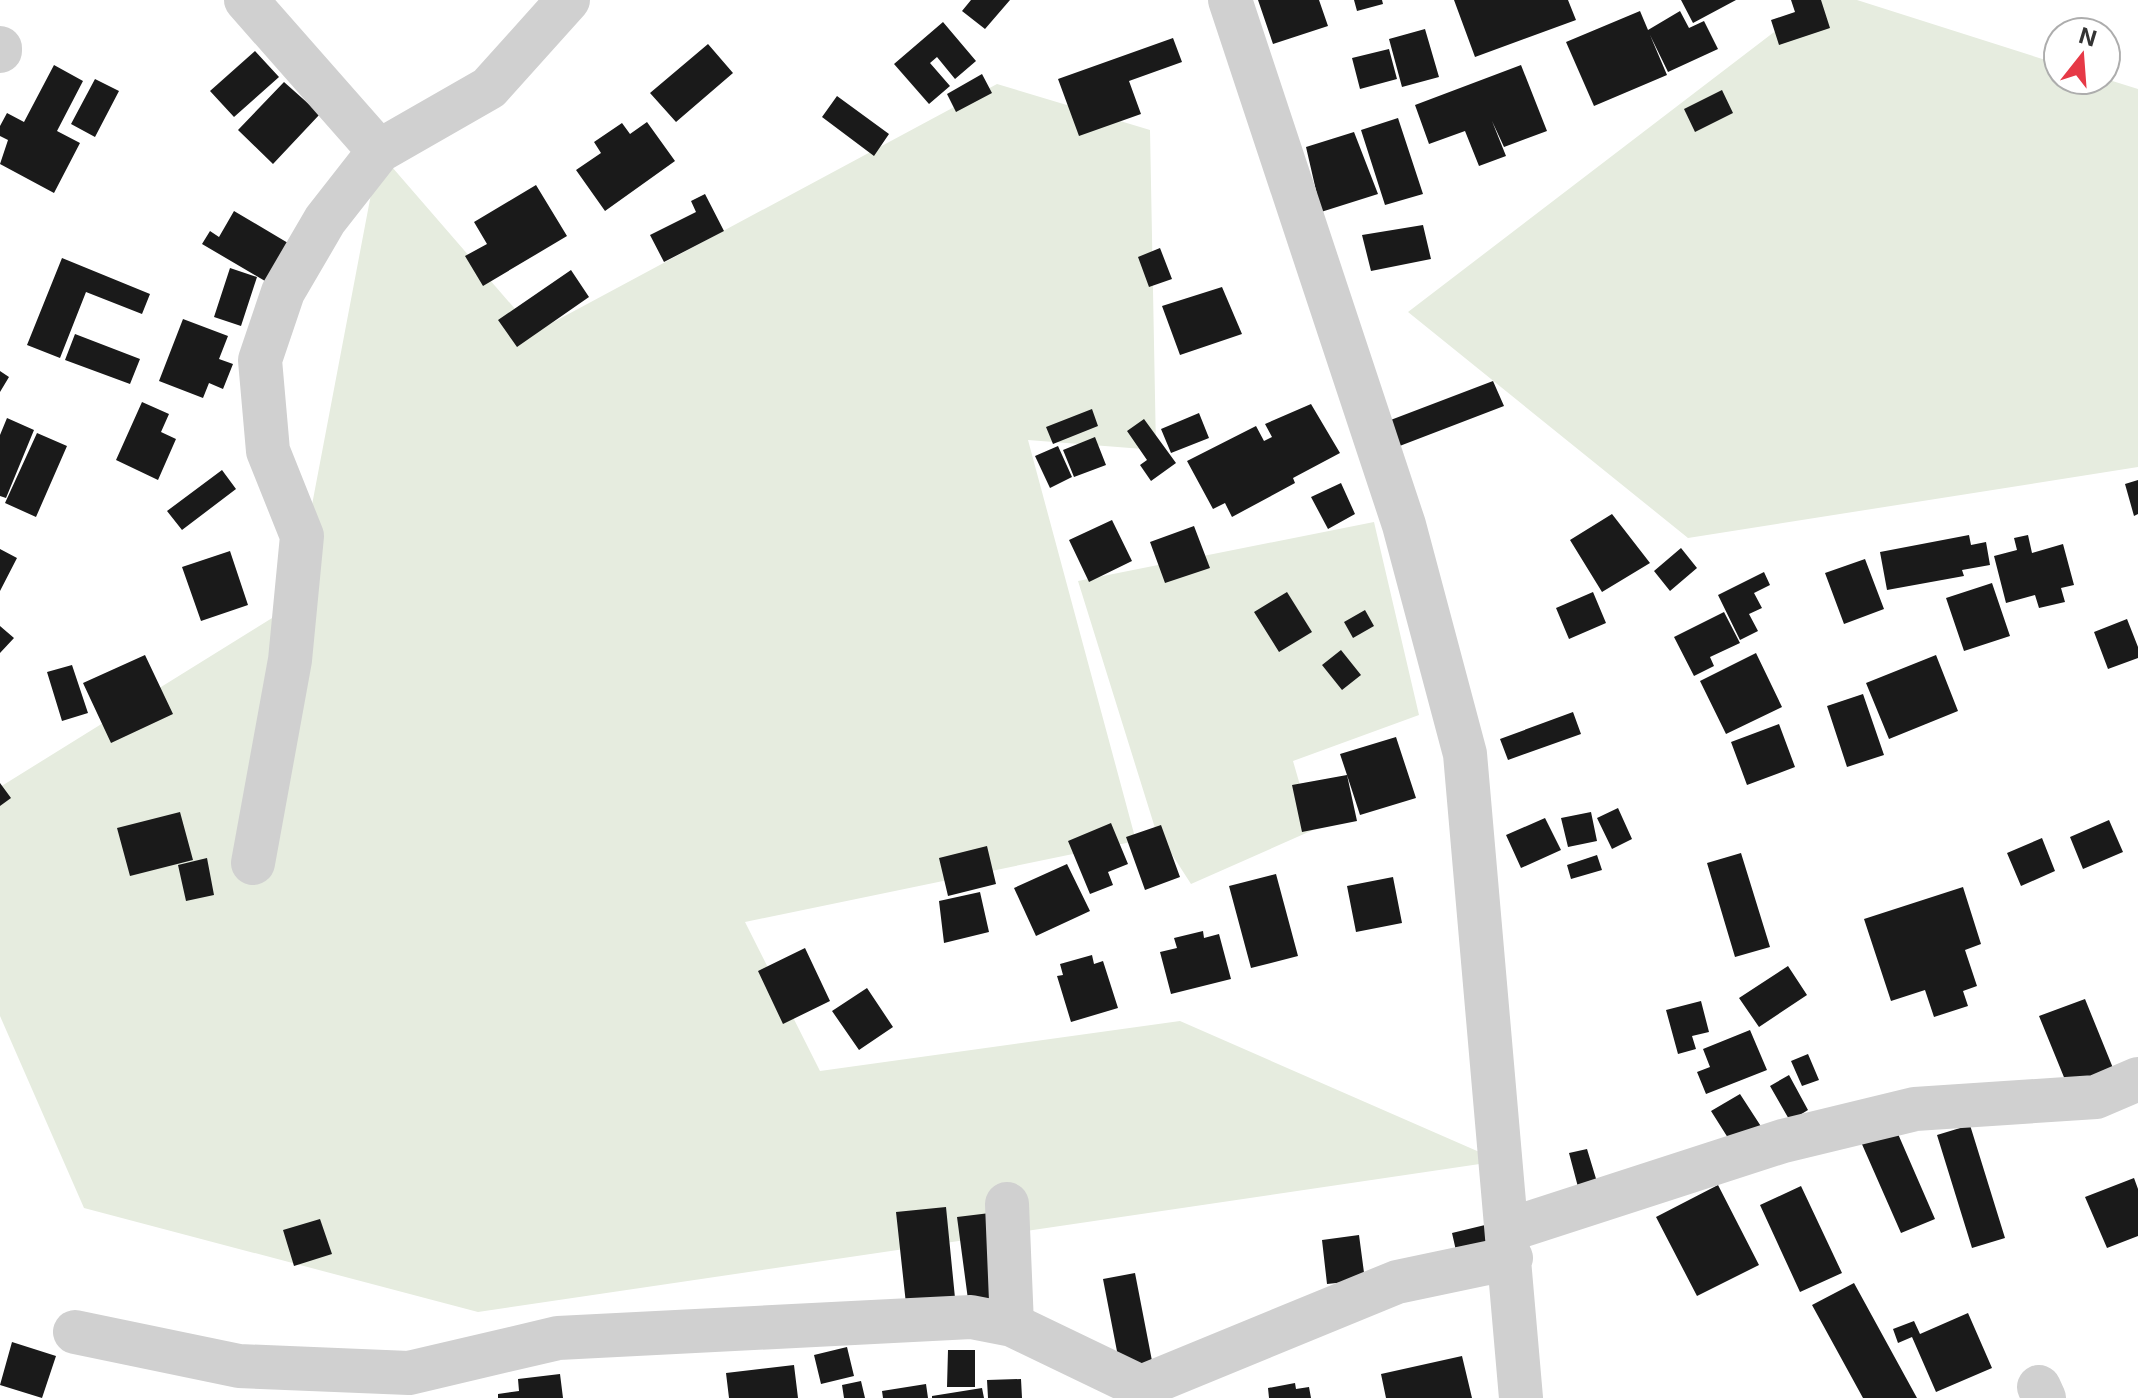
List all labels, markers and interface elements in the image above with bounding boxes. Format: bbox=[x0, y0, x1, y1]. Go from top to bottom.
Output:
north arrow bbox=[2042, 16, 2122, 96]
text: N bbox=[2076, 22, 2100, 52]

